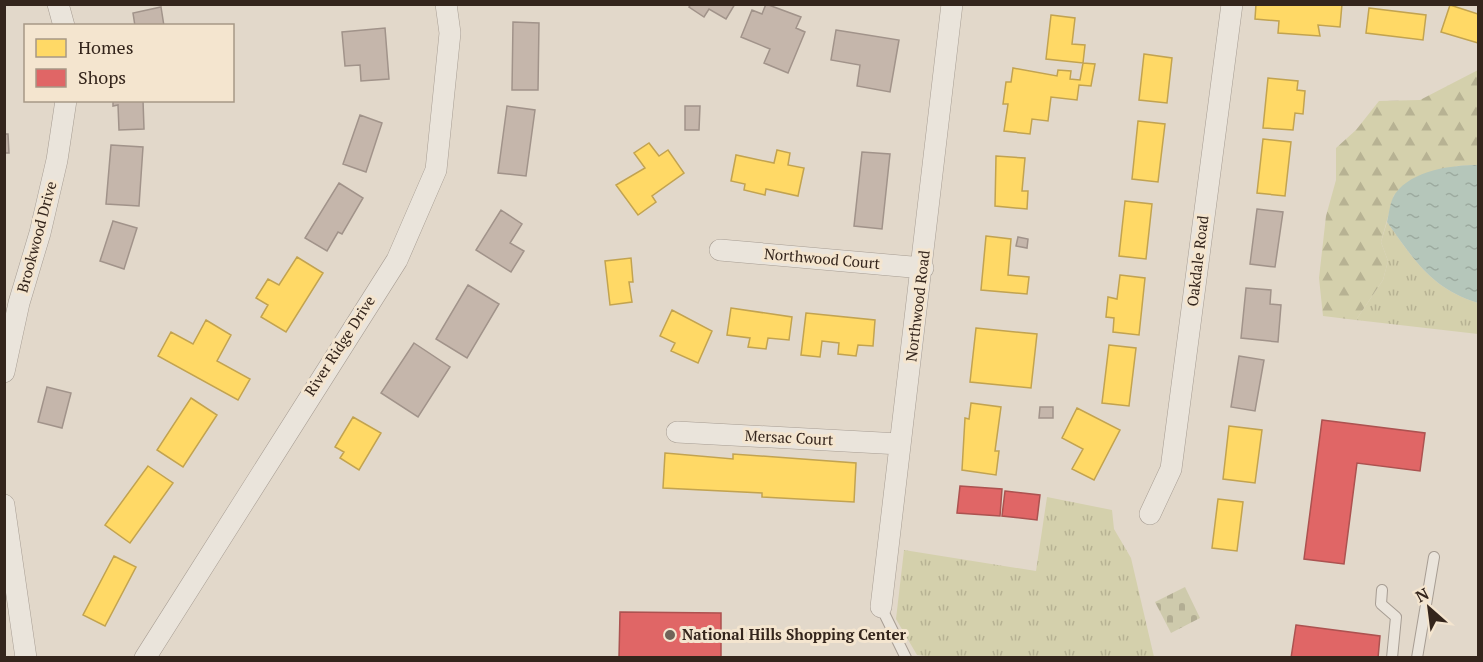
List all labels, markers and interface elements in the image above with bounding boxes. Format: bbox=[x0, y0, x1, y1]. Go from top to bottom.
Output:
legend bbox=[24, 24, 234, 102]
text: Homes bbox=[78, 35, 133, 59]
text: Shops bbox=[78, 65, 126, 89]
street label: Brookwood Drive bbox=[12, 179, 60, 295]
street label: Oakdale Road bbox=[1182, 214, 1213, 308]
street label: Northwood Court bbox=[763, 243, 881, 273]
street label: Northwood Road bbox=[900, 249, 934, 363]
street label: River Ridge Drive bbox=[299, 292, 379, 399]
street label: Mersac Court bbox=[744, 425, 834, 449]
north arrow bbox=[1399, 578, 1459, 638]
text: N bbox=[1411, 582, 1432, 607]
place label: National Hills Shopping Center bbox=[682, 624, 906, 644]
marker: National Hills Shopping Center bbox=[663, 628, 677, 642]

